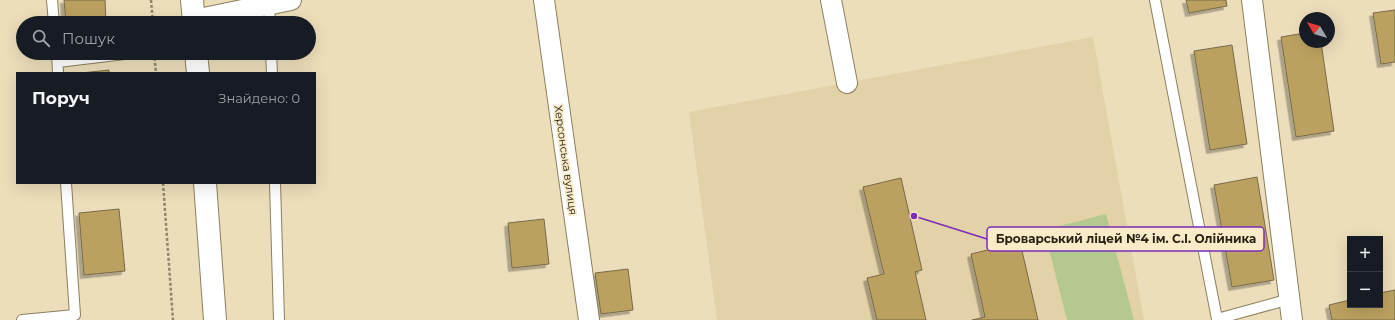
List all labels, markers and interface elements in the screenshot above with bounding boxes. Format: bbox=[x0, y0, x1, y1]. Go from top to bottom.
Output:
north arrow bbox=[1299, 12, 1335, 48]
search box bbox=[16, 16, 316, 60]
icon: search bbox=[30, 27, 52, 49]
text: Пошук bbox=[62, 29, 115, 48]
text: Поруч bbox=[32, 88, 90, 108]
text: Знайдено: 0 bbox=[218, 90, 300, 106]
street label: Херсонська вулиця bbox=[551, 104, 581, 216]
callout: Броварський ліцей №4 ім. С.І. Олійника bbox=[987, 227, 1264, 251]
text: Броварський ліцей №4 ім. С.І. Олійника bbox=[996, 231, 1256, 246]
map controls bbox=[1347, 236, 1383, 308]
button: + bbox=[1347, 236, 1383, 272]
button: − bbox=[1347, 272, 1383, 308]

